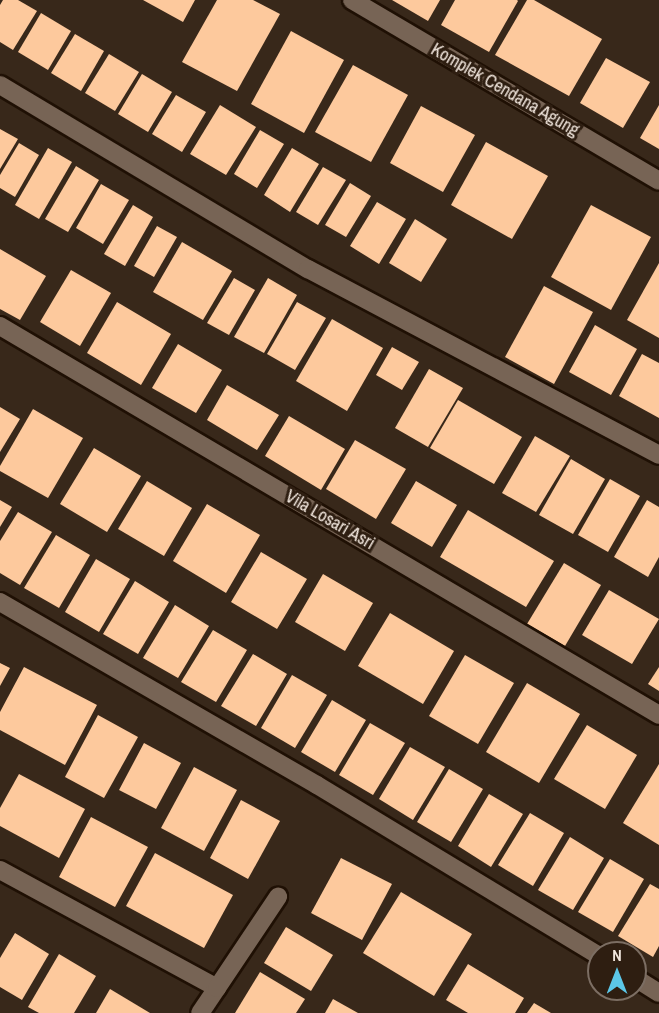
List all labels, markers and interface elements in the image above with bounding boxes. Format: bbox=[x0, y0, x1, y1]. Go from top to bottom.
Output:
street label: Komplek Cendana Agung bbox=[427, 39, 583, 141]
street label: Vila Losari Asri bbox=[281, 485, 379, 555]
north arrow bbox=[587, 941, 647, 1001]
text: N bbox=[612, 944, 622, 966]

